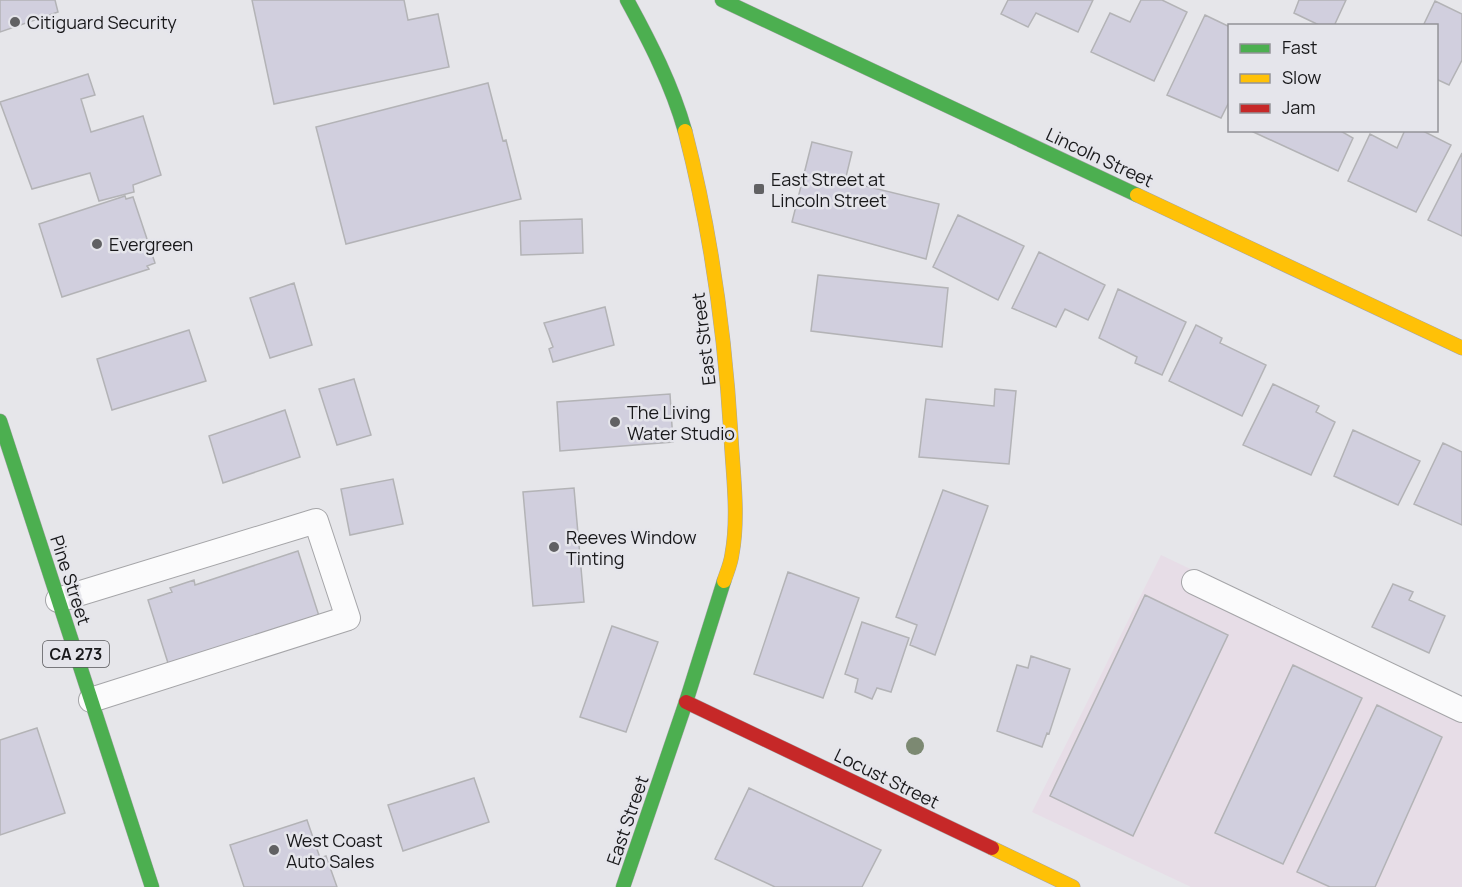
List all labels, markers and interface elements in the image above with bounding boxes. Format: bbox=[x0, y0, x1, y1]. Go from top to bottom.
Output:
place label: Citiguard Security bbox=[27, 10, 177, 34]
marker: Citiguard Security bbox=[8, 15, 22, 29]
legend bbox=[1228, 24, 1438, 132]
text: Fast bbox=[1282, 35, 1317, 59]
text: Slow bbox=[1282, 65, 1322, 89]
text: Jam bbox=[1282, 95, 1316, 119]
street label: Lincoln Street bbox=[1042, 122, 1158, 192]
place label: East Street at Lincoln Street bbox=[771, 167, 887, 212]
marker: East Street at Lincoln Street bbox=[752, 182, 766, 196]
place label: Evergreen bbox=[109, 232, 193, 256]
marker: Evergreen bbox=[90, 237, 104, 251]
street label: East Street bbox=[685, 291, 721, 387]
place label: The Living Water Studio bbox=[627, 400, 735, 445]
marker: The Living Water Studio bbox=[608, 415, 622, 429]
place label: Reeves Window Tinting bbox=[566, 525, 697, 570]
street label: Pine Street bbox=[45, 532, 97, 628]
marker: Reeves Window Tinting bbox=[547, 540, 561, 554]
road number: CA 273 bbox=[43, 641, 109, 667]
street label: Locust Street bbox=[831, 742, 943, 814]
street label: East Street bbox=[600, 772, 654, 868]
place label: West Coast Auto Sales bbox=[286, 828, 383, 873]
marker: West Coast Auto Sales bbox=[267, 843, 281, 857]

